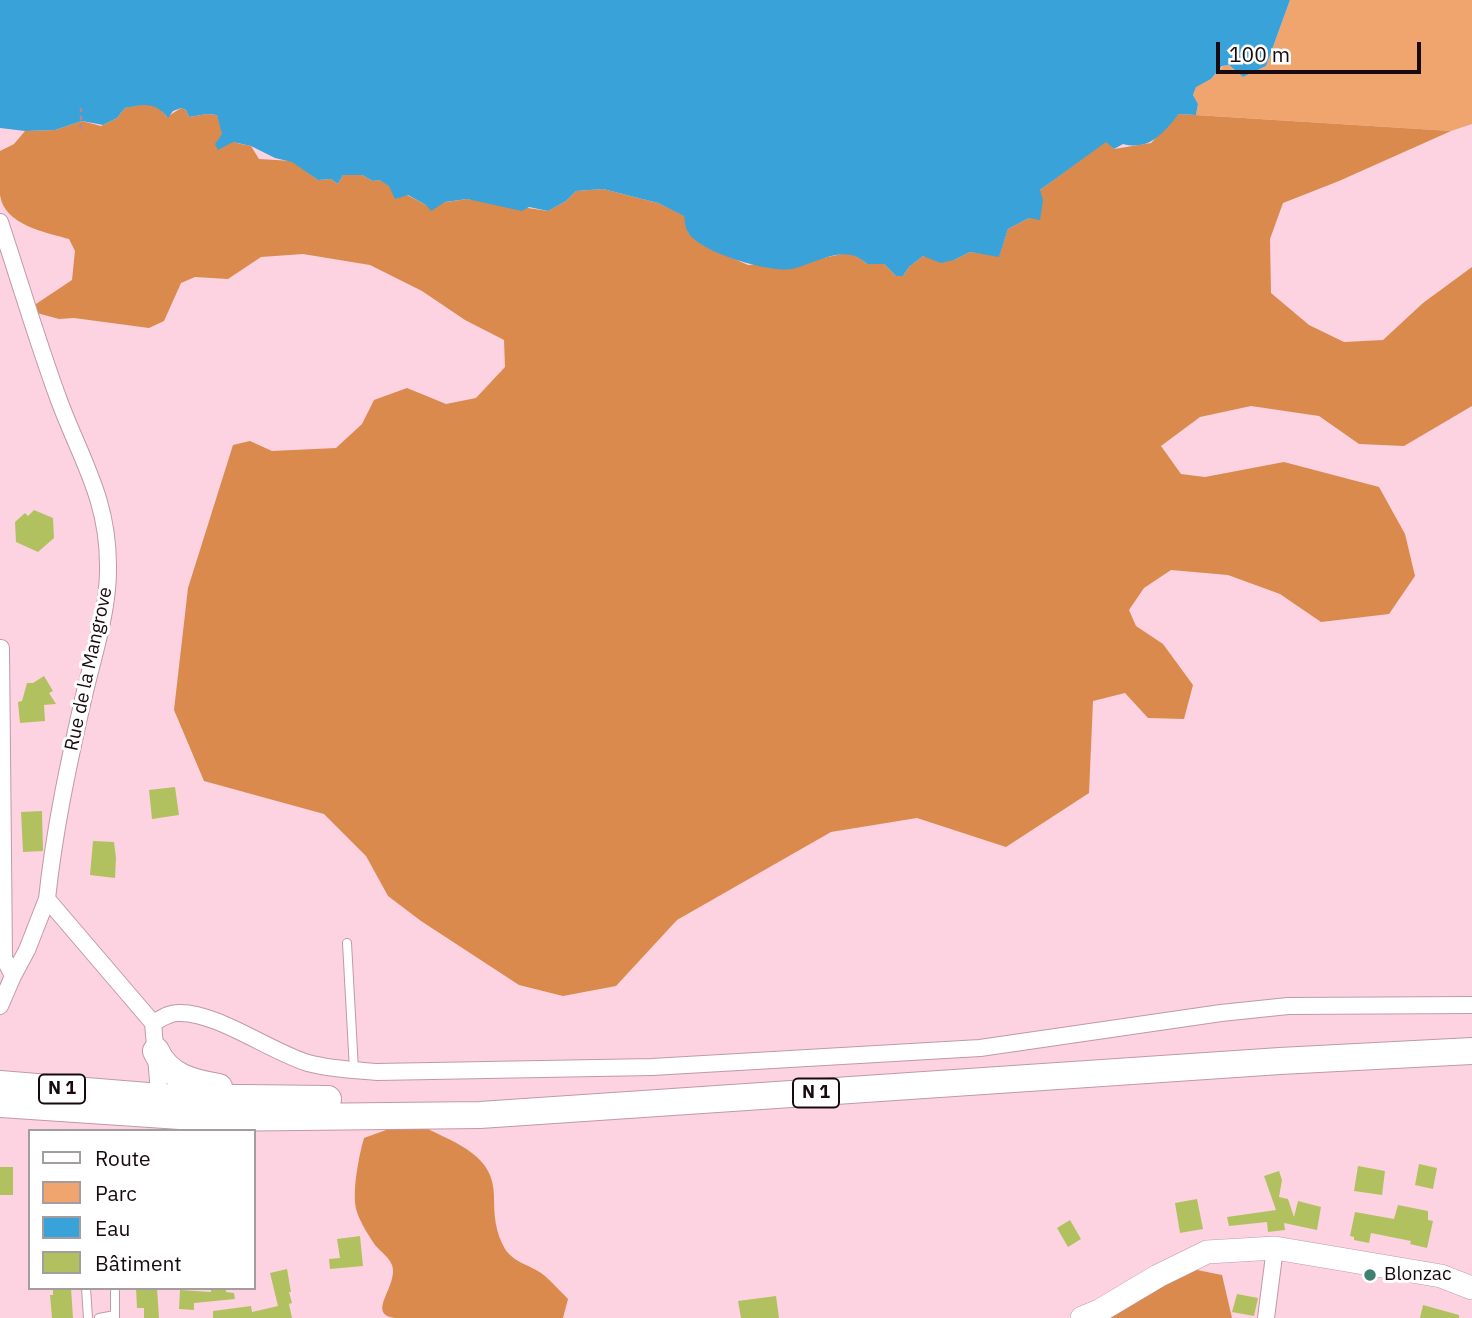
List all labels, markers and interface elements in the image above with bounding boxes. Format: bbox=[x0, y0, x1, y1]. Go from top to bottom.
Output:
scale bar bbox=[1220, 28, 1425, 72]
text: 100 m bbox=[1229, 40, 1290, 68]
street label: Rue de la Mangrove bbox=[60, 585, 118, 753]
road number: N 1 bbox=[39, 1074, 85, 1104]
road number: N 1 bbox=[793, 1078, 839, 1108]
legend bbox=[28, 1129, 256, 1290]
text: Route bbox=[95, 1144, 151, 1172]
text: Parc bbox=[95, 1179, 137, 1207]
text: Eau bbox=[95, 1214, 130, 1242]
text: Bâtiment bbox=[95, 1249, 182, 1277]
place label: Blonzac bbox=[1384, 1264, 1452, 1286]
marker: Blonzac bbox=[1362, 1267, 1378, 1283]

